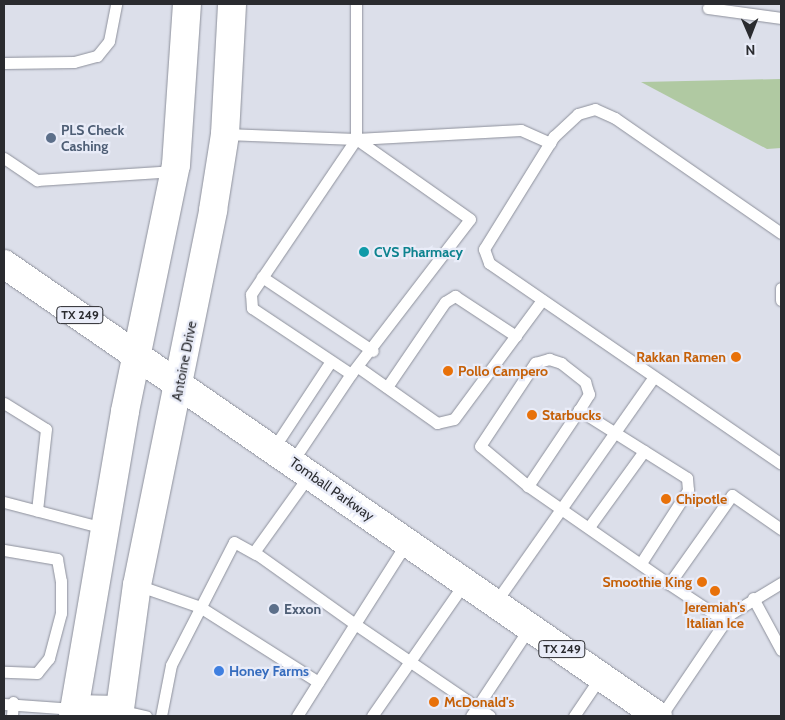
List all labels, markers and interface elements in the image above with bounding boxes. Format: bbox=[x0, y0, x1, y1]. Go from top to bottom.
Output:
north arrow bbox=[725, 10, 775, 60]
text: N bbox=[745, 41, 755, 59]
place label: PLS Check Cashing bbox=[61, 122, 124, 154]
marker: PLS Check Cashing bbox=[45, 132, 57, 144]
place label: CVS Pharmacy bbox=[374, 244, 463, 260]
marker: CVS Pharmacy bbox=[358, 246, 370, 258]
road number: TX 249 bbox=[56, 306, 104, 324]
street label: Antoine Drive bbox=[168, 320, 200, 402]
place label: Rakkan Ramen bbox=[636, 349, 726, 365]
marker: Rakkan Ramen bbox=[730, 351, 742, 363]
place label: Pollo Campero bbox=[458, 363, 548, 379]
marker: Pollo Campero bbox=[442, 365, 454, 377]
place label: Starbucks bbox=[542, 407, 601, 423]
marker: Starbucks bbox=[526, 409, 538, 421]
street label: Tomball Parkway bbox=[286, 454, 378, 524]
place label: Chipotle bbox=[676, 491, 727, 507]
marker: Chipotle bbox=[660, 493, 672, 505]
place label: Smoothie King bbox=[602, 574, 692, 590]
marker: Smoothie King bbox=[696, 576, 708, 588]
marker: Jeremiah's Italian Ice bbox=[709, 585, 721, 597]
place label: Jeremiah's Italian Ice bbox=[685, 599, 745, 632]
place label: Exxon bbox=[284, 601, 321, 617]
marker: Exxon bbox=[268, 603, 280, 615]
road number: TX 249 bbox=[538, 640, 586, 659]
place label: Honey Farms bbox=[229, 663, 309, 679]
marker: Honey Farms bbox=[213, 665, 225, 677]
place label: McDonald's bbox=[444, 694, 514, 710]
marker: McDonald's bbox=[428, 696, 440, 708]

